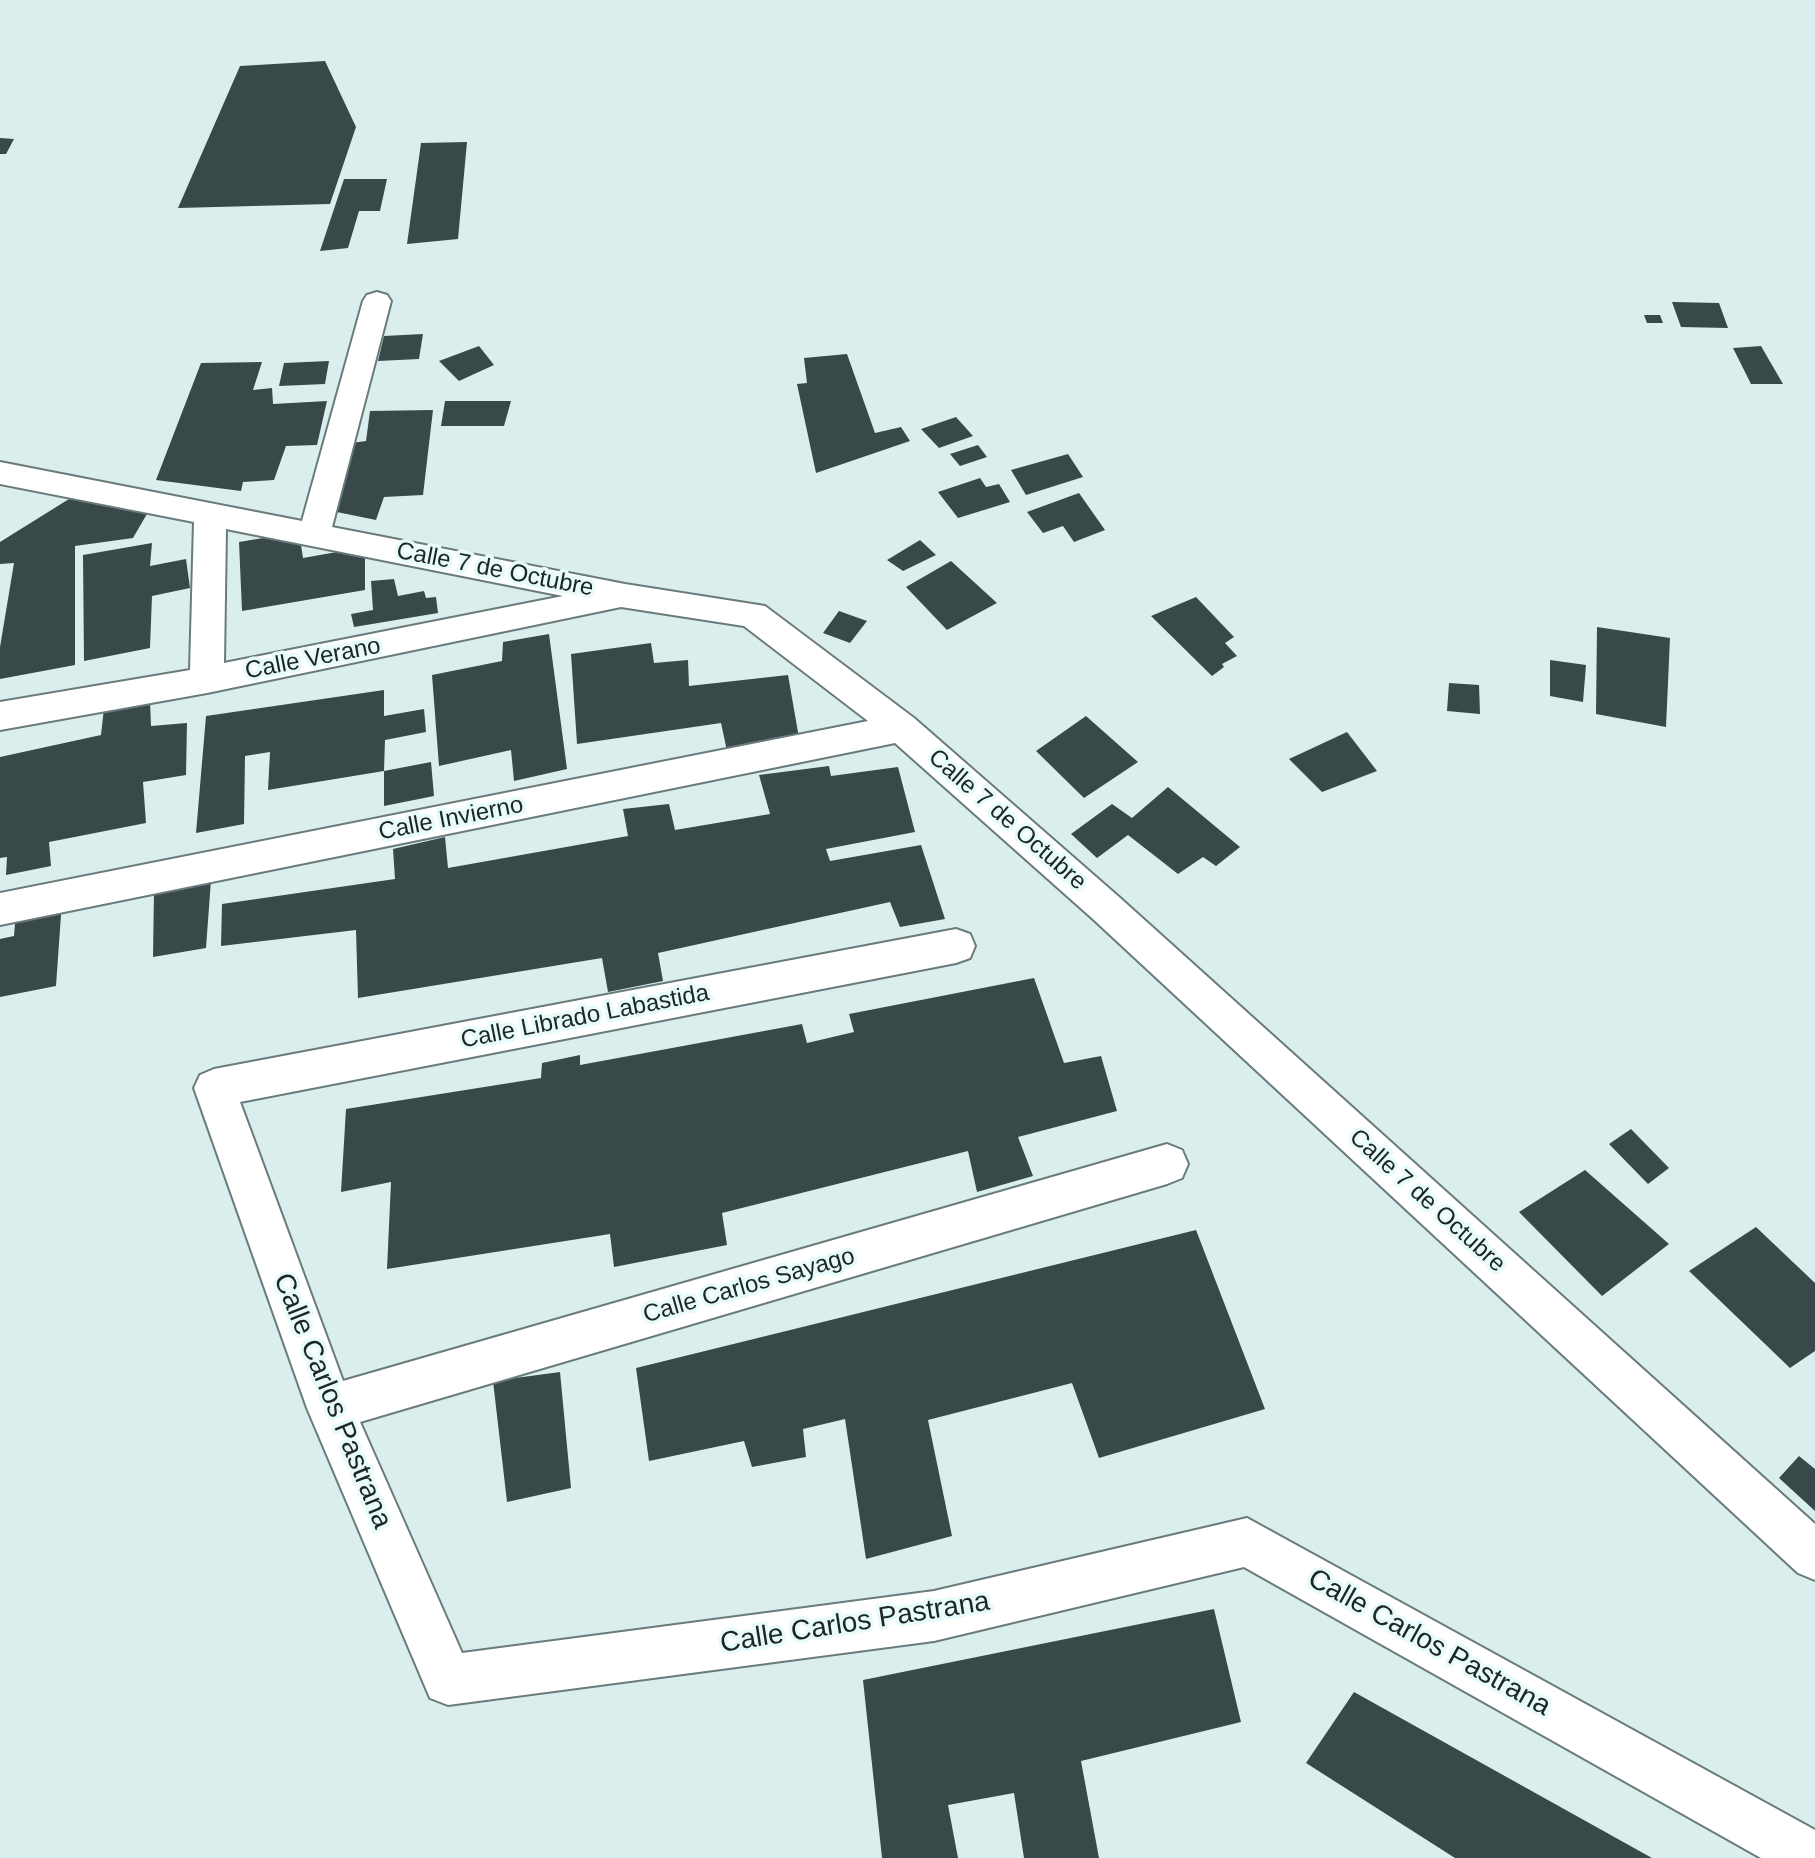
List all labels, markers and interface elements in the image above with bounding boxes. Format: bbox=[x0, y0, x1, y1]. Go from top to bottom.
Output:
street label: Calle 7 de Octubre bbox=[394, 537, 596, 603]
street label: Calle Verano bbox=[243, 632, 383, 686]
street label: Calle 7 de Octubre bbox=[922, 743, 1092, 897]
street label: Calle Invierno bbox=[376, 791, 526, 847]
street label: Calle Librado Labastida bbox=[458, 979, 712, 1055]
street label: Calle 7 de Octubre bbox=[1343, 1123, 1511, 1279]
street label: Calle Carlos Sayago bbox=[640, 1242, 858, 1330]
street label: Calle Carlos Pastrana bbox=[265, 1268, 399, 1534]
street label: Calle Carlos Pastrana bbox=[1302, 1562, 1556, 1724]
street label: Calle Carlos Pastrana bbox=[718, 1585, 992, 1661]

